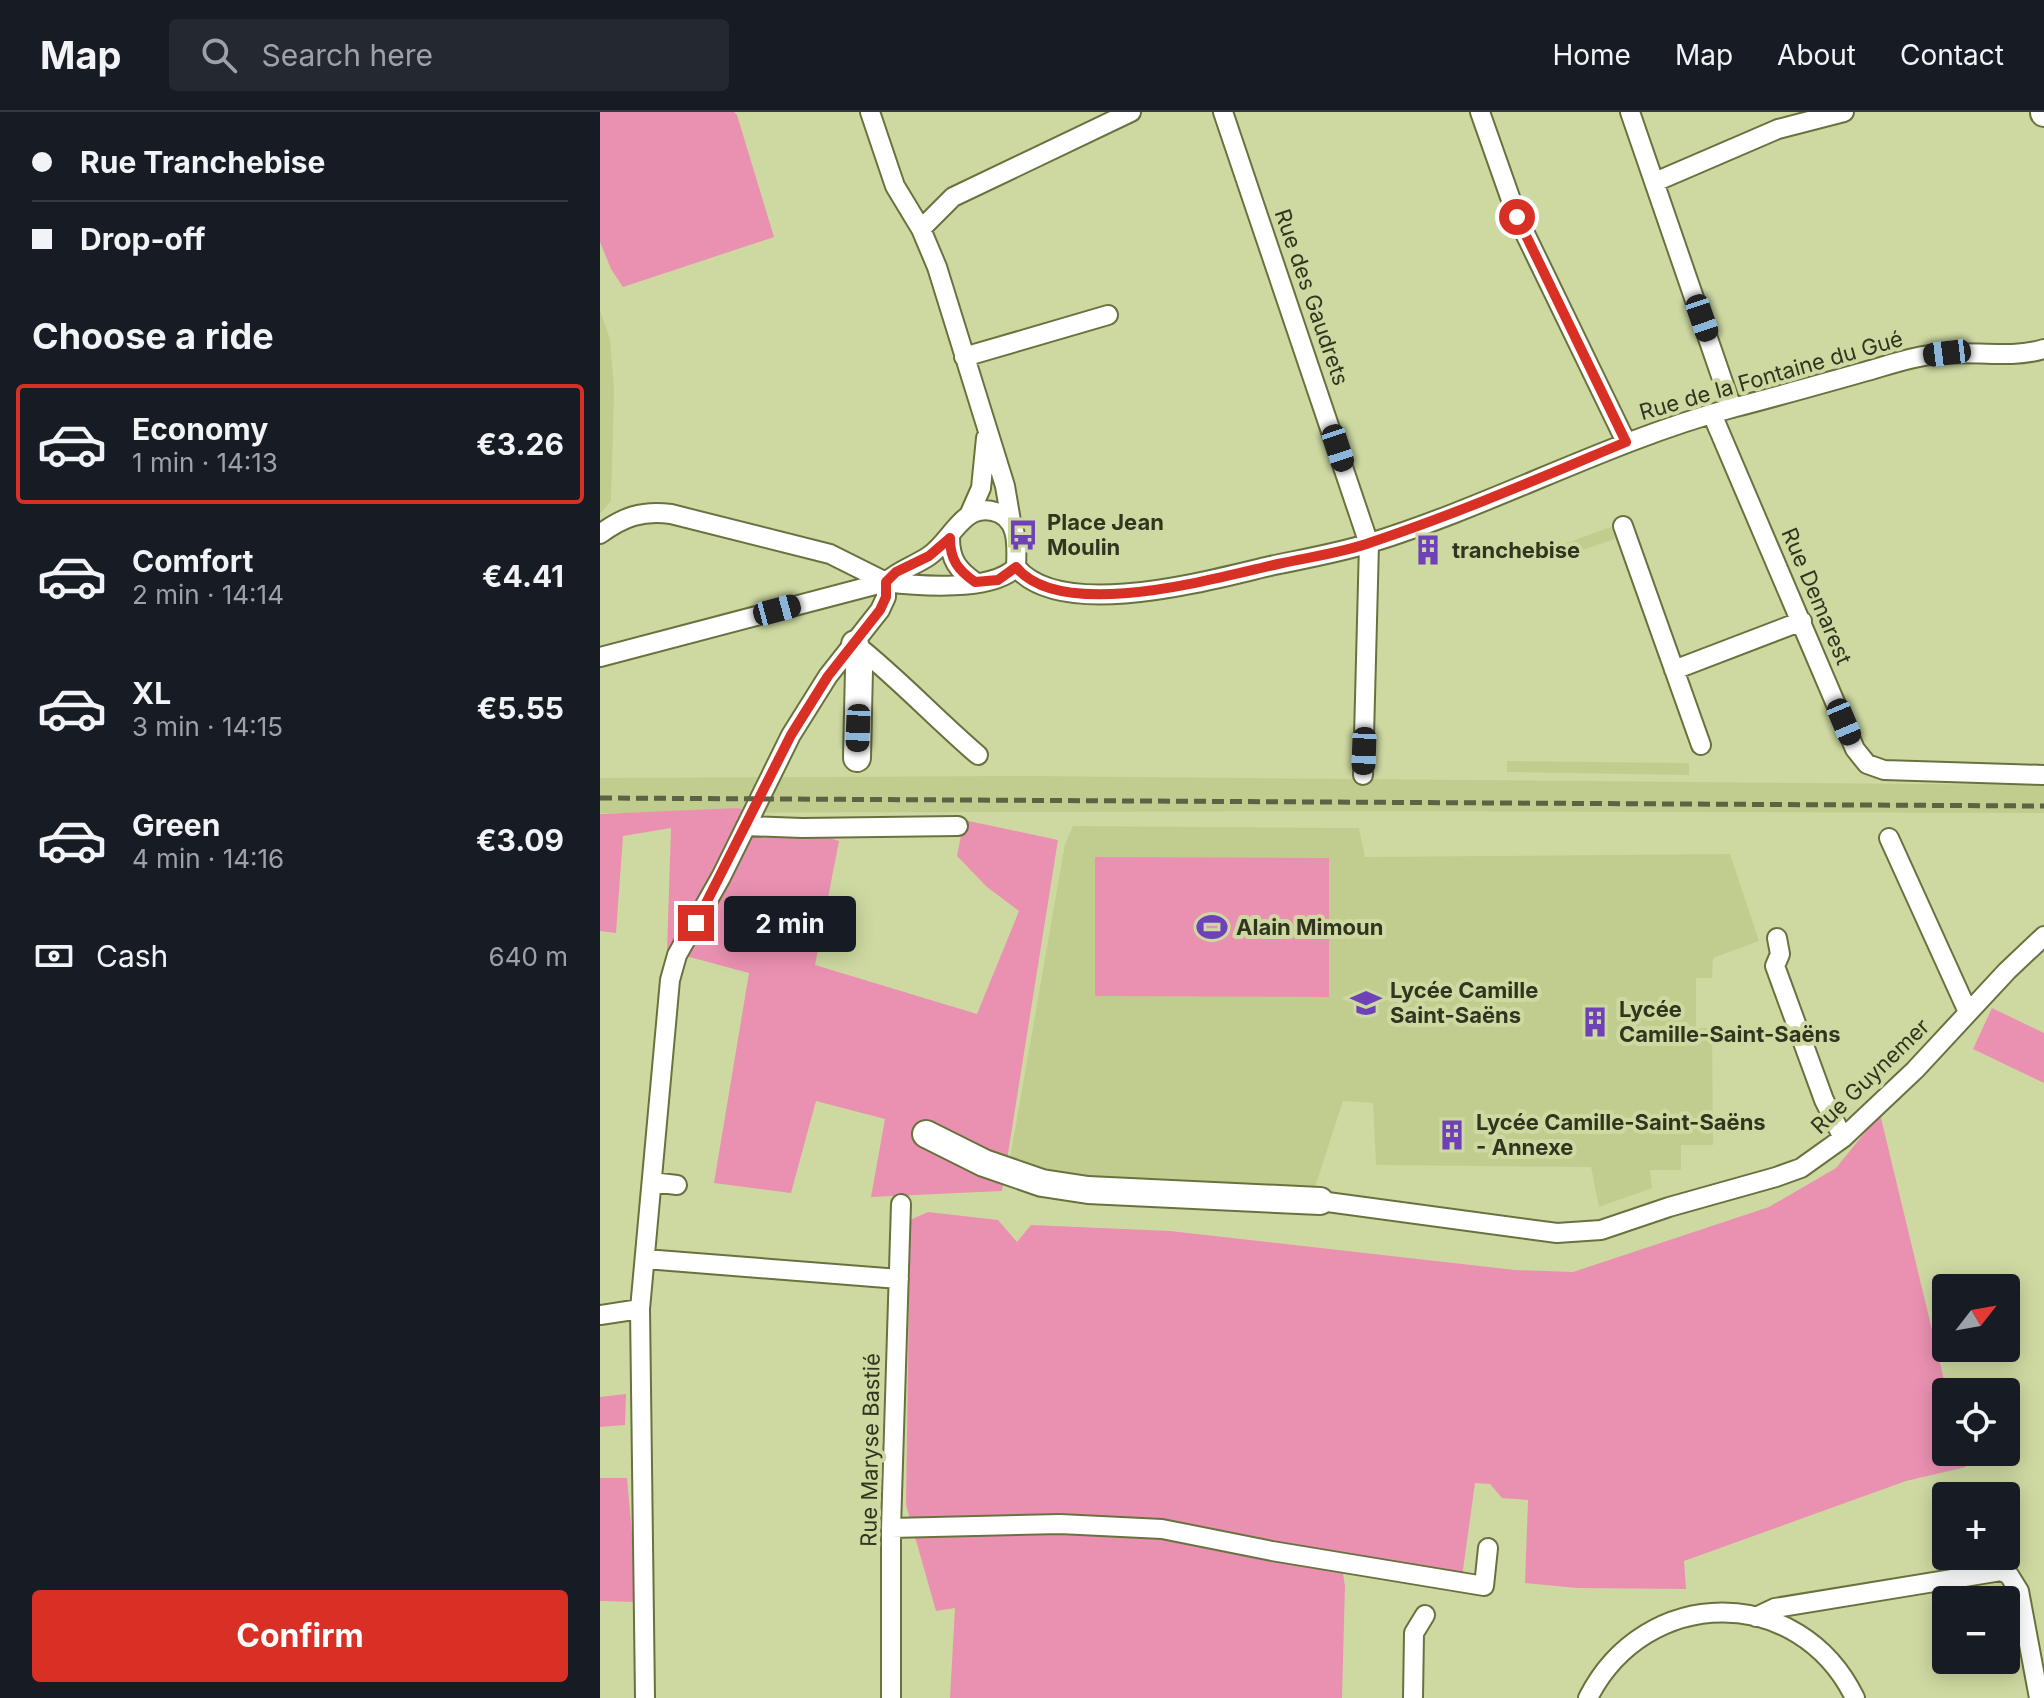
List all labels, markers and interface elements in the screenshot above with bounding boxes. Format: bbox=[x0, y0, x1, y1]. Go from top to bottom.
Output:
search box bbox=[169, 19, 729, 91]
text: Map bbox=[40, 32, 121, 78]
icon: search bbox=[197, 33, 241, 77]
text: Search here bbox=[261, 37, 433, 73]
text: Home bbox=[1552, 38, 1631, 72]
text: Map bbox=[1675, 38, 1733, 72]
text: About bbox=[1777, 38, 1856, 72]
text: Contact bbox=[1900, 38, 2004, 72]
text: Rue Tranchebise bbox=[80, 144, 326, 180]
route start bbox=[1499, 199, 1535, 235]
street label: Rue des Gaudrets bbox=[1270, 205, 1354, 389]
text: Drop-off bbox=[80, 221, 206, 257]
car bbox=[1683, 291, 1721, 345]
text: Choose a ride bbox=[32, 314, 274, 358]
street label: Rue de la Fontaine du Gué bbox=[1636, 325, 1906, 425]
car bbox=[1922, 338, 1972, 368]
icon: car bbox=[36, 408, 108, 480]
text: Economy bbox=[132, 411, 268, 447]
car bbox=[1319, 421, 1357, 475]
text: €3.26 bbox=[476, 426, 564, 462]
text: 1 min · 14:13 bbox=[132, 447, 278, 478]
place label: Place Jean Moulin bbox=[1047, 509, 1164, 560]
bus stop icon: Place Jean Moulin bbox=[1006, 518, 1040, 552]
street label: Rue Demarest bbox=[1776, 524, 1858, 668]
building icon: tranchebise bbox=[1411, 533, 1445, 567]
place label: tranchebise bbox=[1452, 537, 1580, 563]
icon: car bbox=[36, 540, 108, 612]
text: Comfort bbox=[132, 543, 253, 579]
text: €4.41 bbox=[482, 558, 564, 594]
text: 2 min · 14:14 bbox=[132, 579, 284, 610]
car bbox=[751, 592, 803, 628]
icon: car bbox=[36, 672, 108, 744]
text: XL bbox=[132, 675, 171, 711]
text: €5.55 bbox=[477, 690, 564, 726]
car bbox=[1824, 695, 1864, 749]
car bbox=[845, 704, 871, 752]
text: 3 min · 14:15 bbox=[132, 711, 283, 742]
car bbox=[1351, 727, 1377, 775]
icon: car bbox=[36, 804, 108, 876]
text: Green bbox=[132, 807, 220, 843]
text: €3.09 bbox=[476, 822, 564, 858]
text: 4 min · 14:16 bbox=[132, 843, 284, 874]
callout: 2 min bbox=[724, 895, 856, 951]
route end bbox=[678, 905, 714, 941]
text: 2 min bbox=[755, 908, 825, 939]
sports icon: Alain Mimoun bbox=[1195, 910, 1229, 944]
place label: Alain Mimoun bbox=[1236, 914, 1383, 940]
icon: cash bbox=[32, 934, 76, 978]
text: Cash bbox=[96, 938, 168, 974]
text: 640 m bbox=[489, 941, 568, 972]
place label: Lycée Camille Saint-Saëns bbox=[1390, 977, 1538, 1028]
school or university icon: Lycée Camille Saint-Saëns bbox=[1349, 986, 1383, 1020]
place label: Lycée Camille-Saint-Saëns bbox=[1619, 996, 1841, 1047]
building icon: Lycée Camille-Saint-Saëns bbox=[1578, 1005, 1612, 1039]
street label: Rue Guynemer bbox=[1806, 1013, 1934, 1139]
place label: Lycée Camille-Saint-Saëns - Annexe bbox=[1476, 1109, 1766, 1160]
building icon: Lycée Camille-Saint-Saëns - Annexe bbox=[1435, 1118, 1469, 1152]
north arrow bbox=[1932, 1274, 2020, 1362]
map controls bbox=[1932, 1274, 2020, 1674]
street label: Rue Maryse Bastié bbox=[855, 1353, 885, 1547]
button: locate bbox=[1932, 1378, 2020, 1466]
button: + bbox=[1932, 1482, 2020, 1570]
button: − bbox=[1932, 1586, 2020, 1674]
button: Confirm bbox=[32, 1590, 568, 1682]

